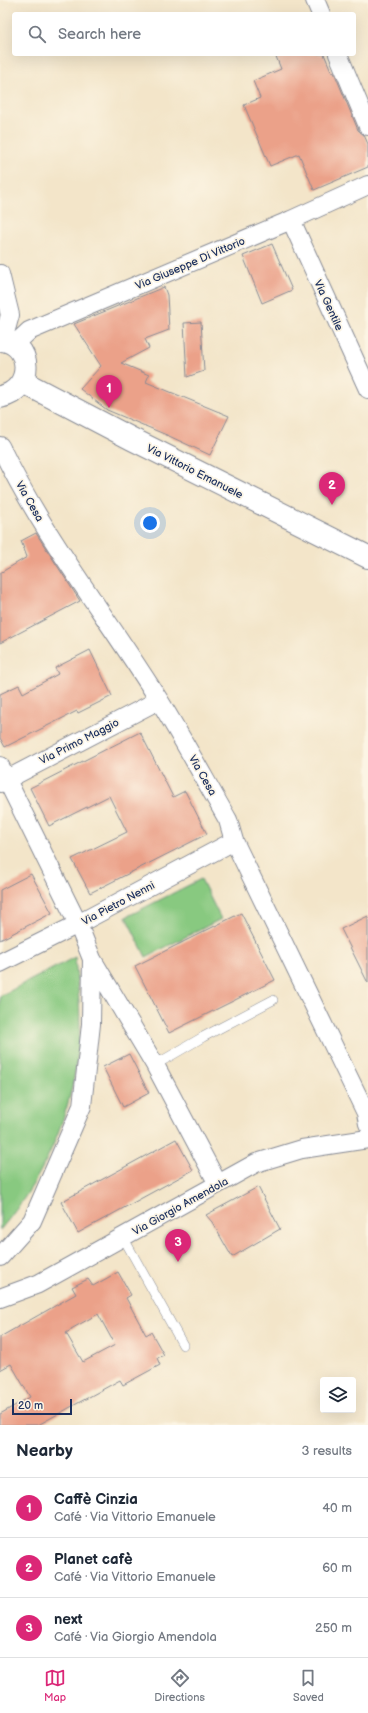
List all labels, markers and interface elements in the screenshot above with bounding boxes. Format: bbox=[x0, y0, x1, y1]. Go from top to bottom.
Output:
search box bbox=[12, 12, 356, 56]
icon: search bbox=[26, 23, 48, 45]
text: Search here bbox=[58, 25, 141, 44]
street label: Via Giuseppe Di Vittorio bbox=[133, 234, 247, 292]
street label: Via Gentile bbox=[311, 278, 346, 333]
pin: 1 bbox=[96, 375, 122, 408]
street label: Via Vittorio Emanuele bbox=[144, 442, 246, 502]
pin: 2 bbox=[319, 472, 345, 505]
street label: Via Cesa bbox=[13, 479, 46, 524]
your location bbox=[140, 513, 160, 533]
street label: Via Primo Maggio bbox=[37, 716, 121, 767]
street label: Via Cesa bbox=[186, 753, 219, 798]
street label: Via Pietro Nenni bbox=[80, 879, 157, 928]
street label: Via Giorgio Amendola bbox=[130, 1175, 230, 1238]
pin: 3 bbox=[165, 1229, 191, 1262]
map controls bbox=[320, 1377, 356, 1413]
button: layers bbox=[320, 1377, 356, 1413]
scale bar bbox=[12, 1397, 72, 1416]
text: 20 m bbox=[18, 1399, 43, 1412]
text: Nearby bbox=[16, 1441, 73, 1461]
text: 3 results bbox=[301, 1443, 352, 1459]
text: Caffè Cinzia bbox=[54, 1490, 138, 1509]
text: 1 bbox=[26, 1500, 32, 1516]
text: 40 m bbox=[322, 1500, 352, 1516]
text: Café · Via Vittorio Emanuele bbox=[54, 1509, 216, 1525]
text: Planet cafè bbox=[54, 1550, 133, 1569]
text: 2 bbox=[25, 1560, 33, 1576]
text: 60 m bbox=[322, 1560, 352, 1576]
text: Café · Via Vittorio Emanuele bbox=[54, 1569, 216, 1585]
text: next bbox=[54, 1610, 83, 1629]
text: 3 bbox=[25, 1620, 33, 1636]
text: 250 m bbox=[315, 1620, 352, 1636]
text: Café · Via Giorgio Amendola bbox=[54, 1629, 217, 1645]
tab: Map bbox=[44, 1667, 66, 1704]
tab: Directions bbox=[154, 1667, 205, 1704]
tab: Saved bbox=[293, 1667, 324, 1704]

